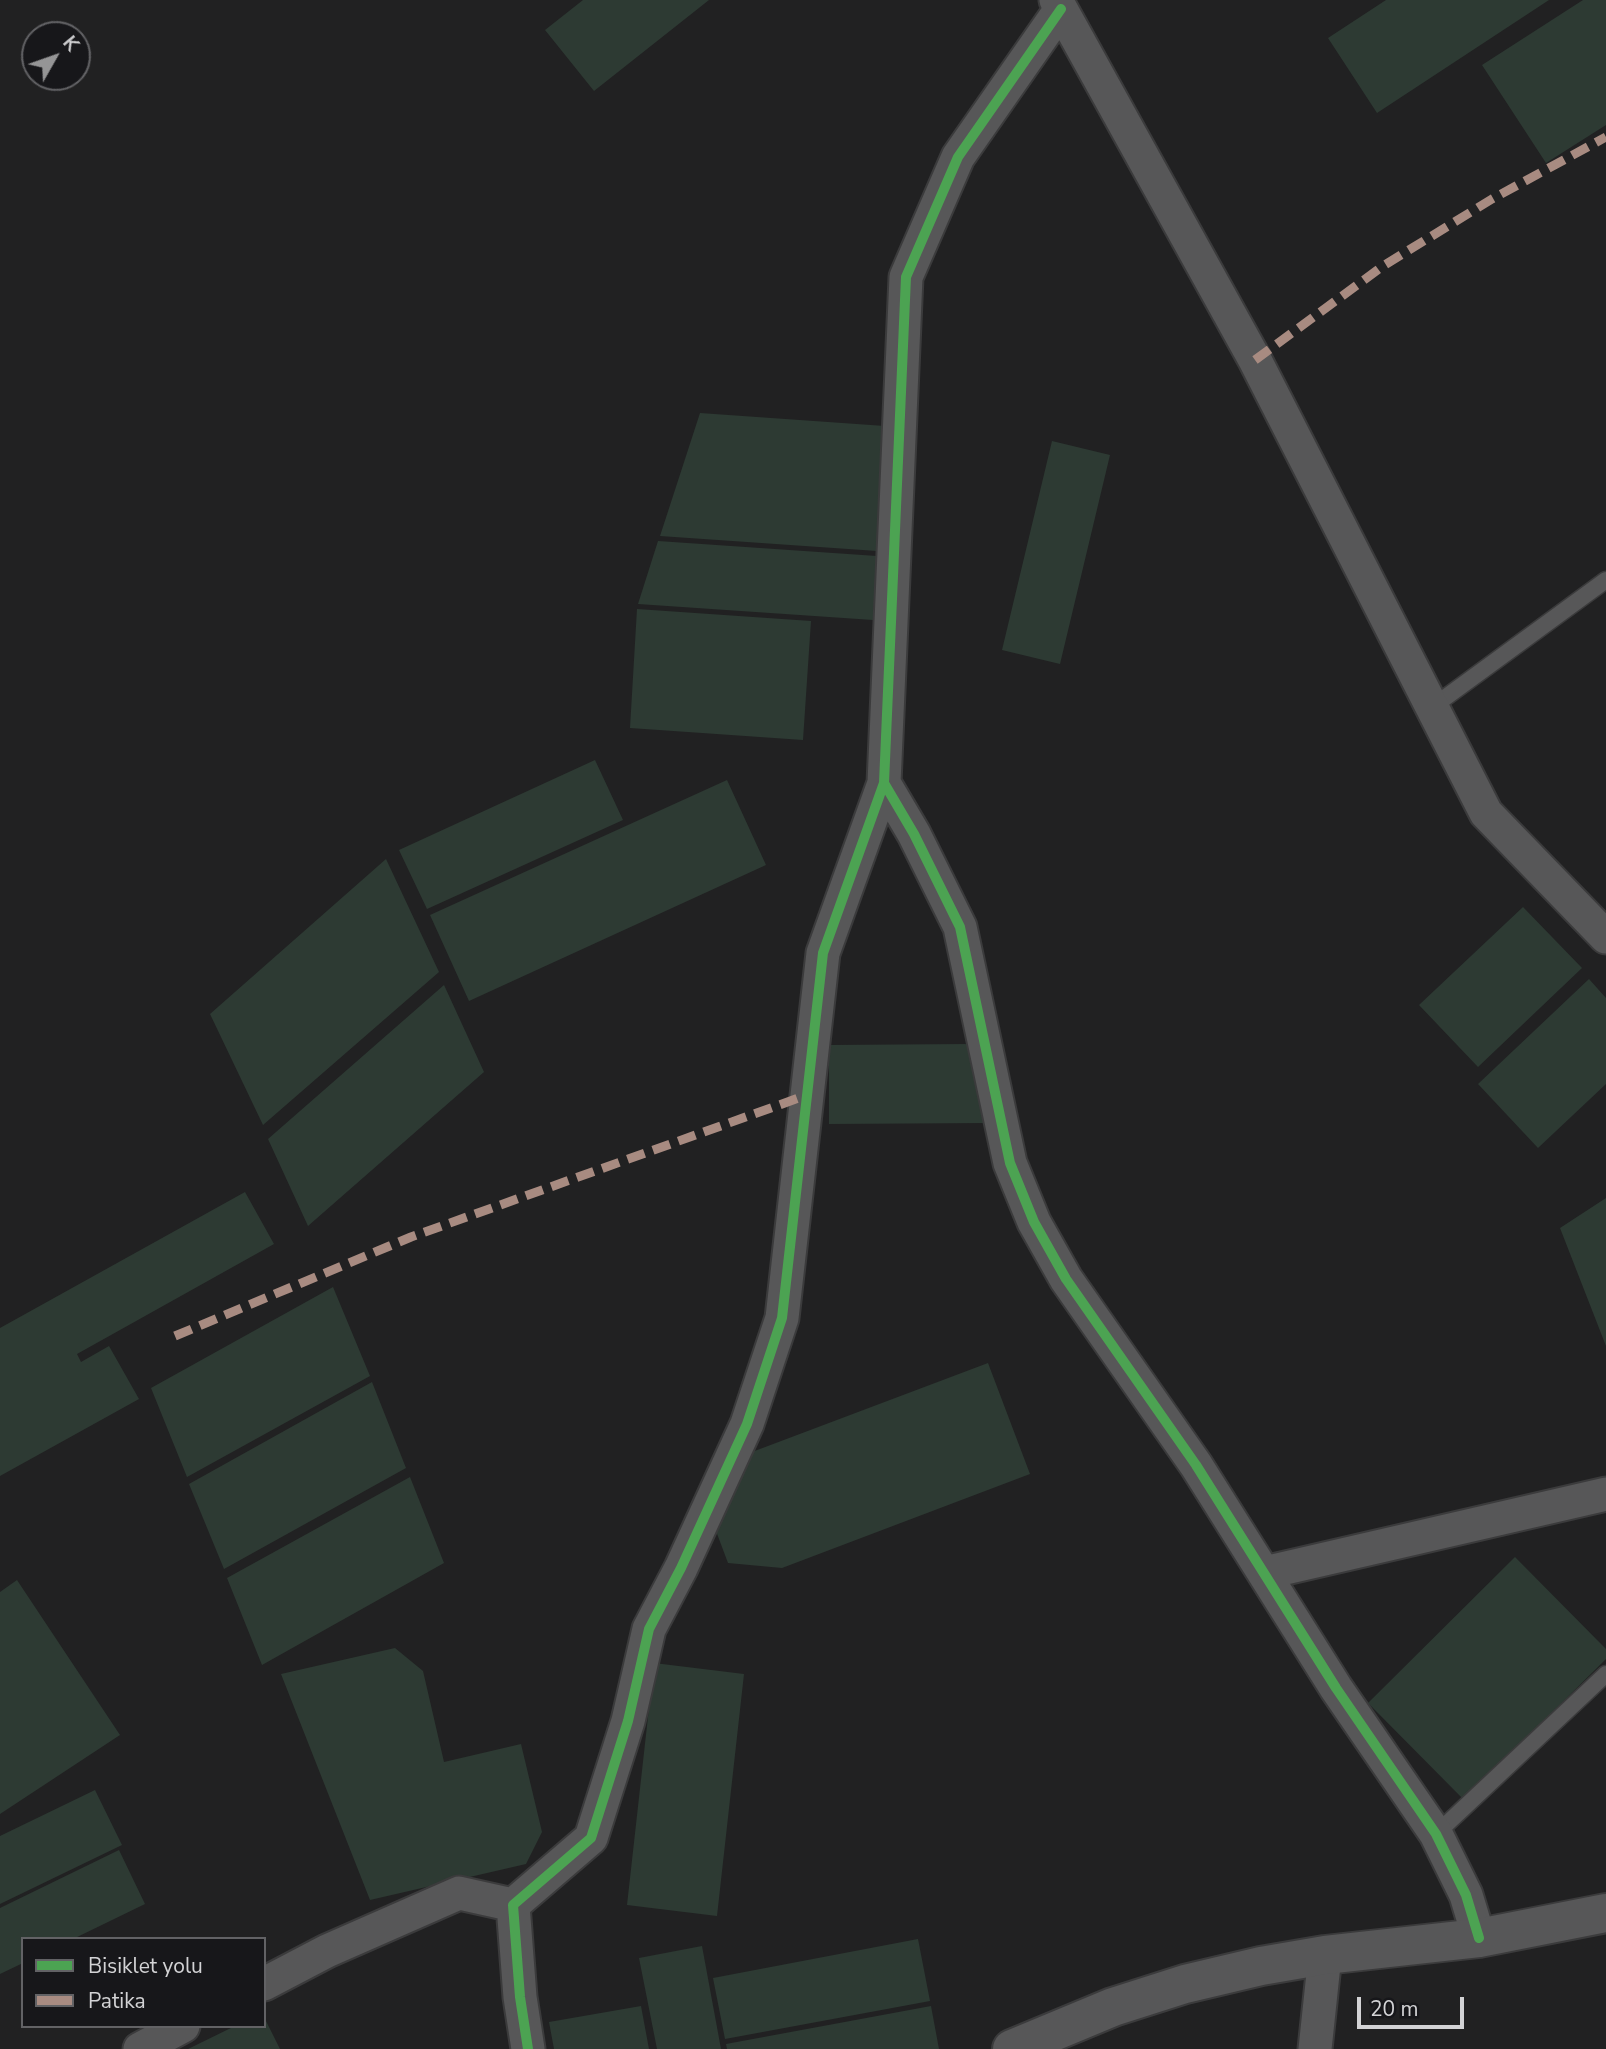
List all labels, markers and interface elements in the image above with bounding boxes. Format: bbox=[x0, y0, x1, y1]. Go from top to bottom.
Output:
north arrow bbox=[21, 21, 91, 91]
text: K bbox=[57, 31, 85, 57]
legend bbox=[21, 1937, 266, 2028]
text: Bisiklet yolu bbox=[88, 1952, 203, 1980]
scale bar bbox=[1361, 1982, 1468, 2026]
text: Patika bbox=[88, 1987, 146, 2015]
text: 20 m bbox=[1370, 1995, 1419, 2023]

